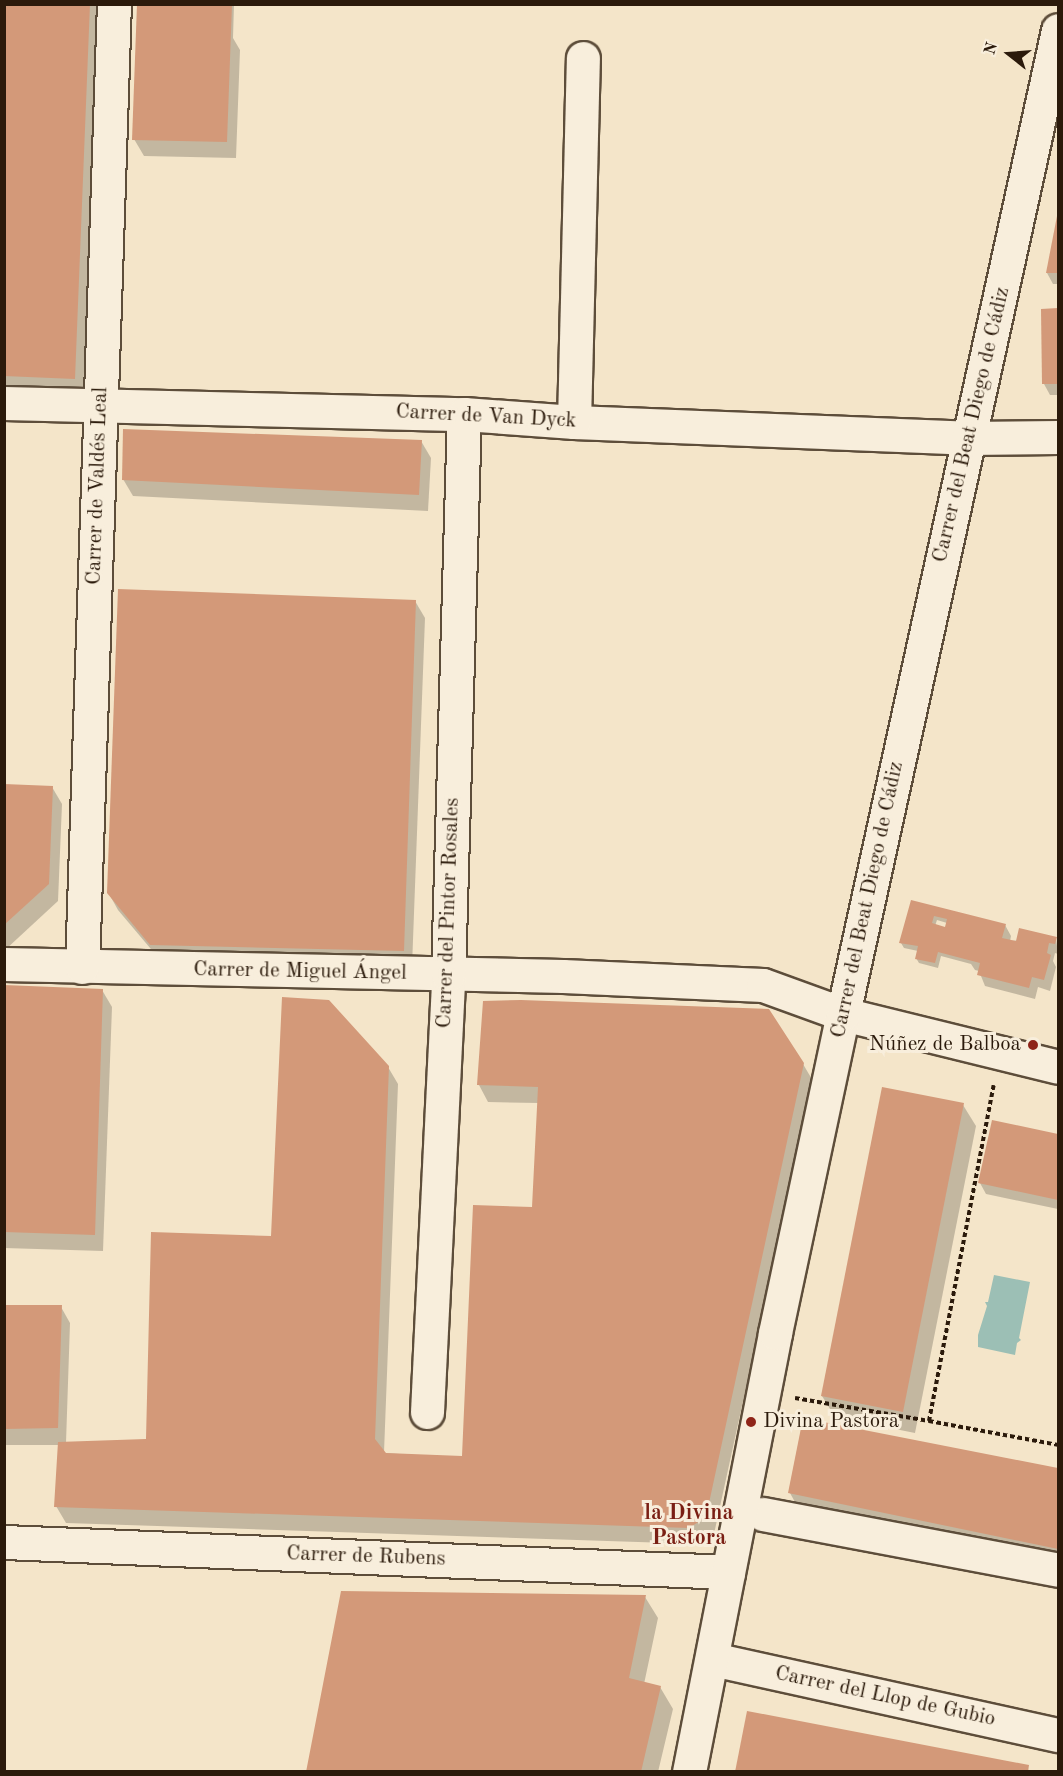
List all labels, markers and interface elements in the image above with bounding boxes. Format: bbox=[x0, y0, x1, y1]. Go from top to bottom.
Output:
north arrow bbox=[979, 24, 1039, 84]
text: N bbox=[982, 41, 1001, 57]
street label: Carrer del Beat Diego de Cádiz bbox=[928, 285, 1016, 565]
street label: Carrer de Valdés Leal bbox=[82, 386, 114, 586]
street label: Carrer de Van Dyck bbox=[395, 400, 577, 434]
street label: Carrer del Beat Diego de Cádiz bbox=[826, 760, 910, 1040]
street label: Carrer del Pintor Rosales bbox=[432, 797, 466, 1029]
street label: Carrer de Miguel Ángel bbox=[193, 958, 407, 986]
place label: Núñez de Balboa bbox=[869, 1032, 1021, 1058]
marker: Núñez de Balboa bbox=[1026, 1038, 1040, 1052]
place label: Divina Pastora bbox=[763, 1409, 899, 1435]
marker: Divina Pastora bbox=[744, 1415, 758, 1429]
district label: la Divina Pastora bbox=[644, 1500, 734, 1552]
street label: Carrer de Rubens bbox=[286, 1542, 446, 1572]
street label: Carrer del Llop de Gubio bbox=[773, 1661, 997, 1733]

